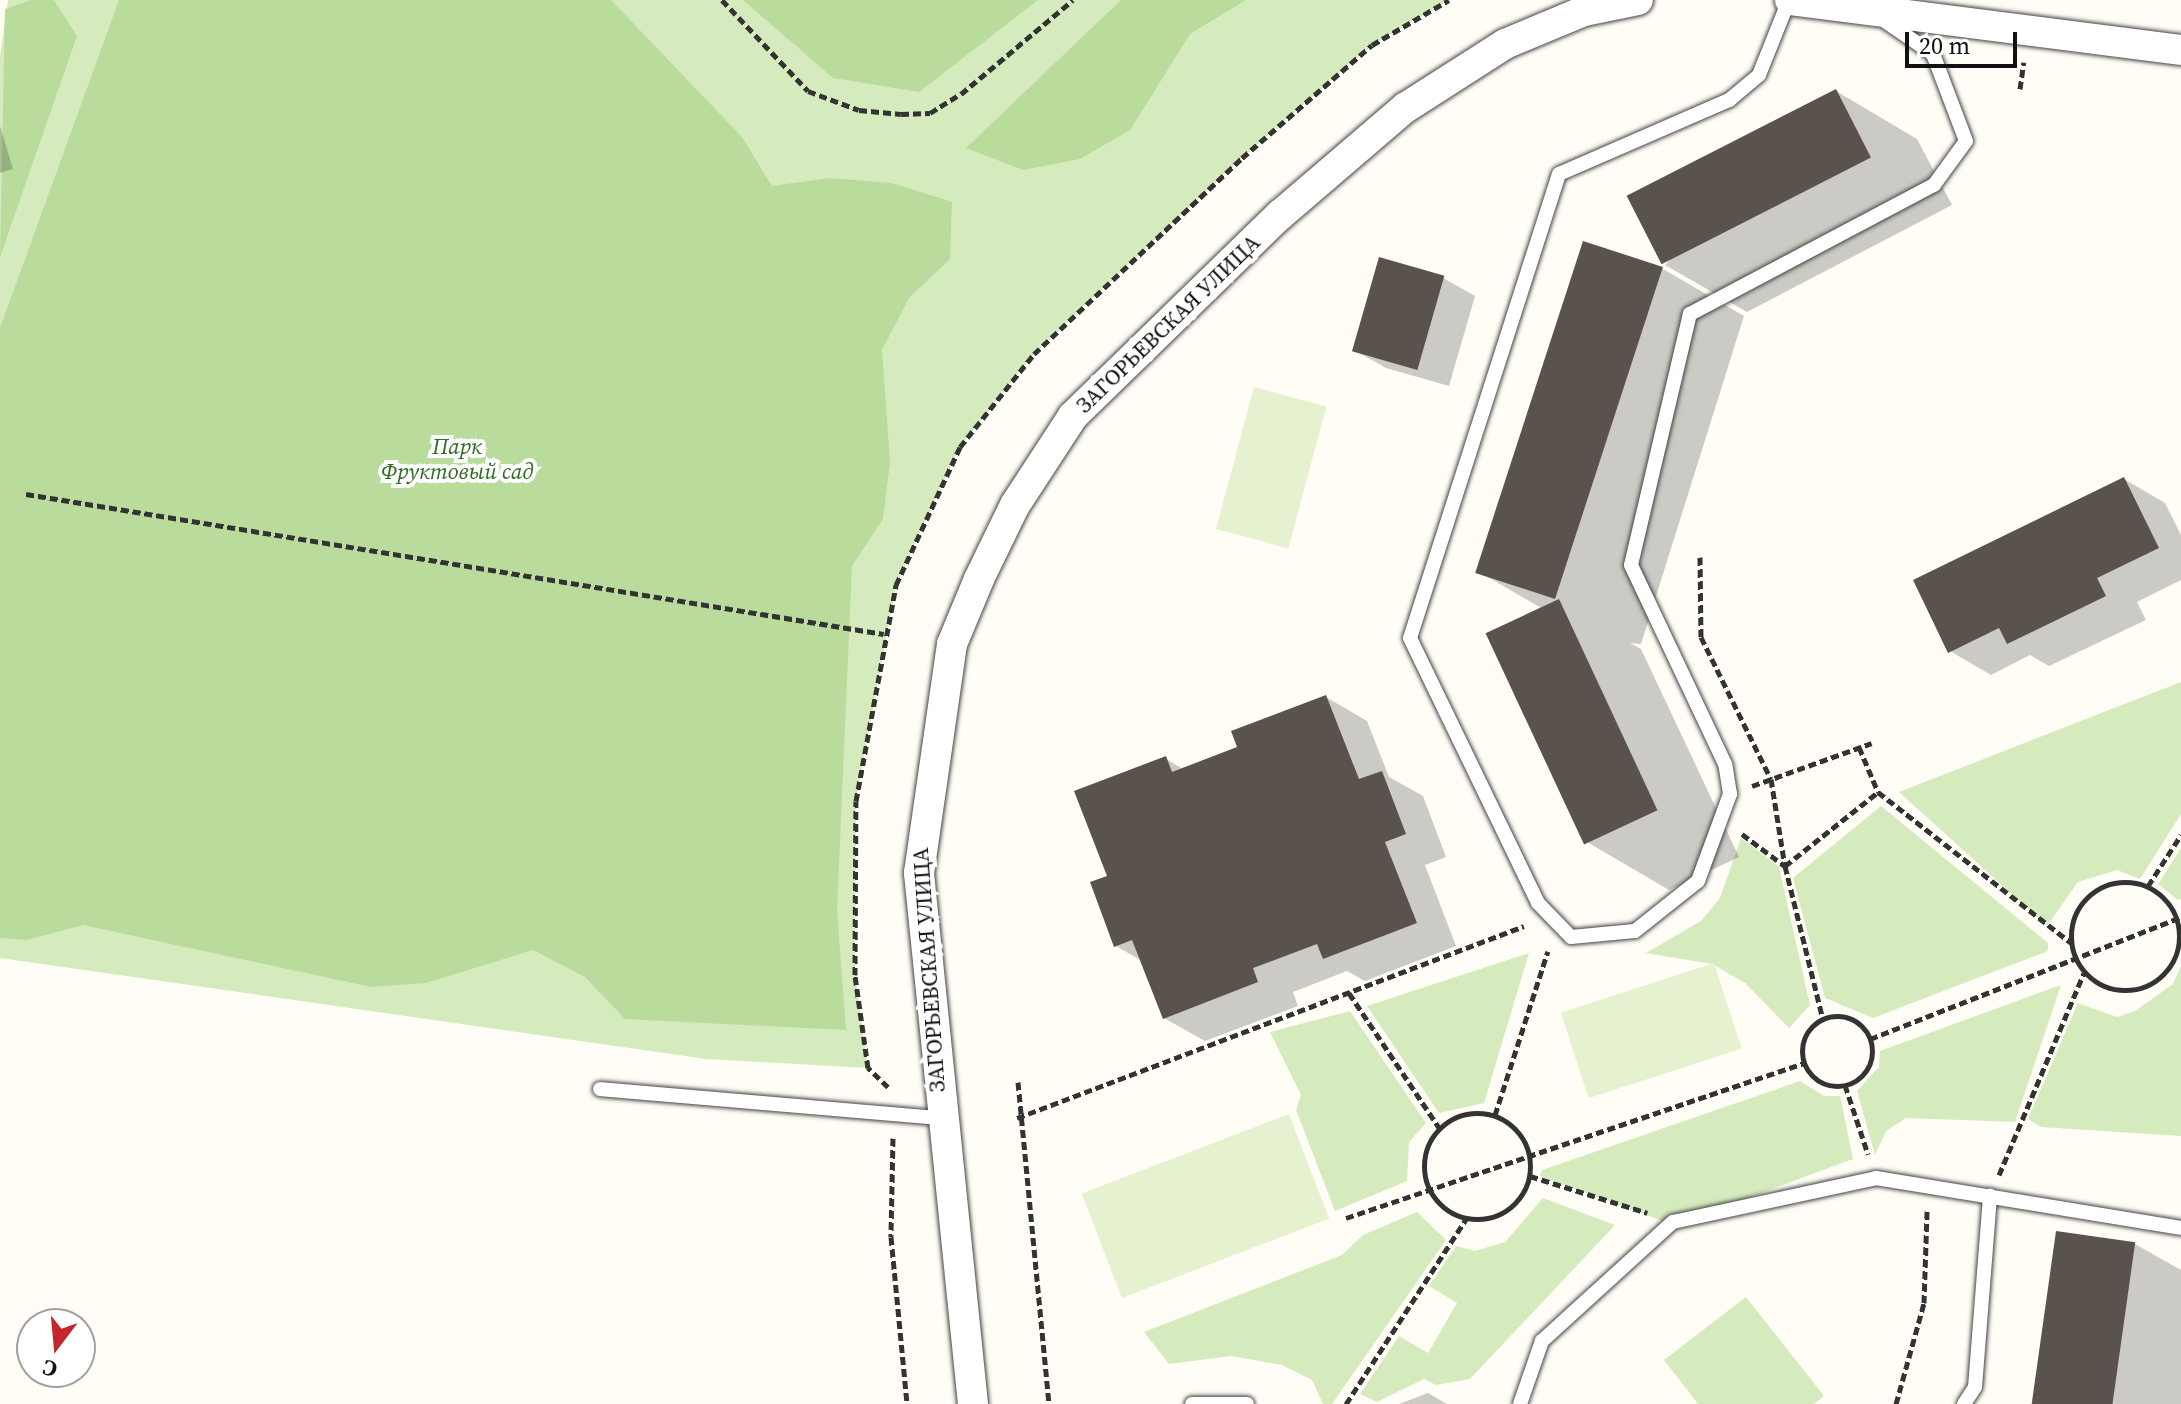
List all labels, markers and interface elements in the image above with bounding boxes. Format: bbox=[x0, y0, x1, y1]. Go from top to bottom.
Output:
scale bar bbox=[1909, 16, 2021, 66]
text: 20 m bbox=[1919, 29, 1970, 62]
street label: ЗАГОРЬЕВСКАЯ УЛИЦА bbox=[1071, 229, 1265, 419]
park label: Парк Фруктовый сад bbox=[381, 433, 533, 484]
street label: ЗАГОРЬЕВСКАЯ УЛИЦА bbox=[907, 847, 951, 1093]
north arrow bbox=[16, 1308, 96, 1388]
text: С bbox=[39, 1353, 61, 1385]

